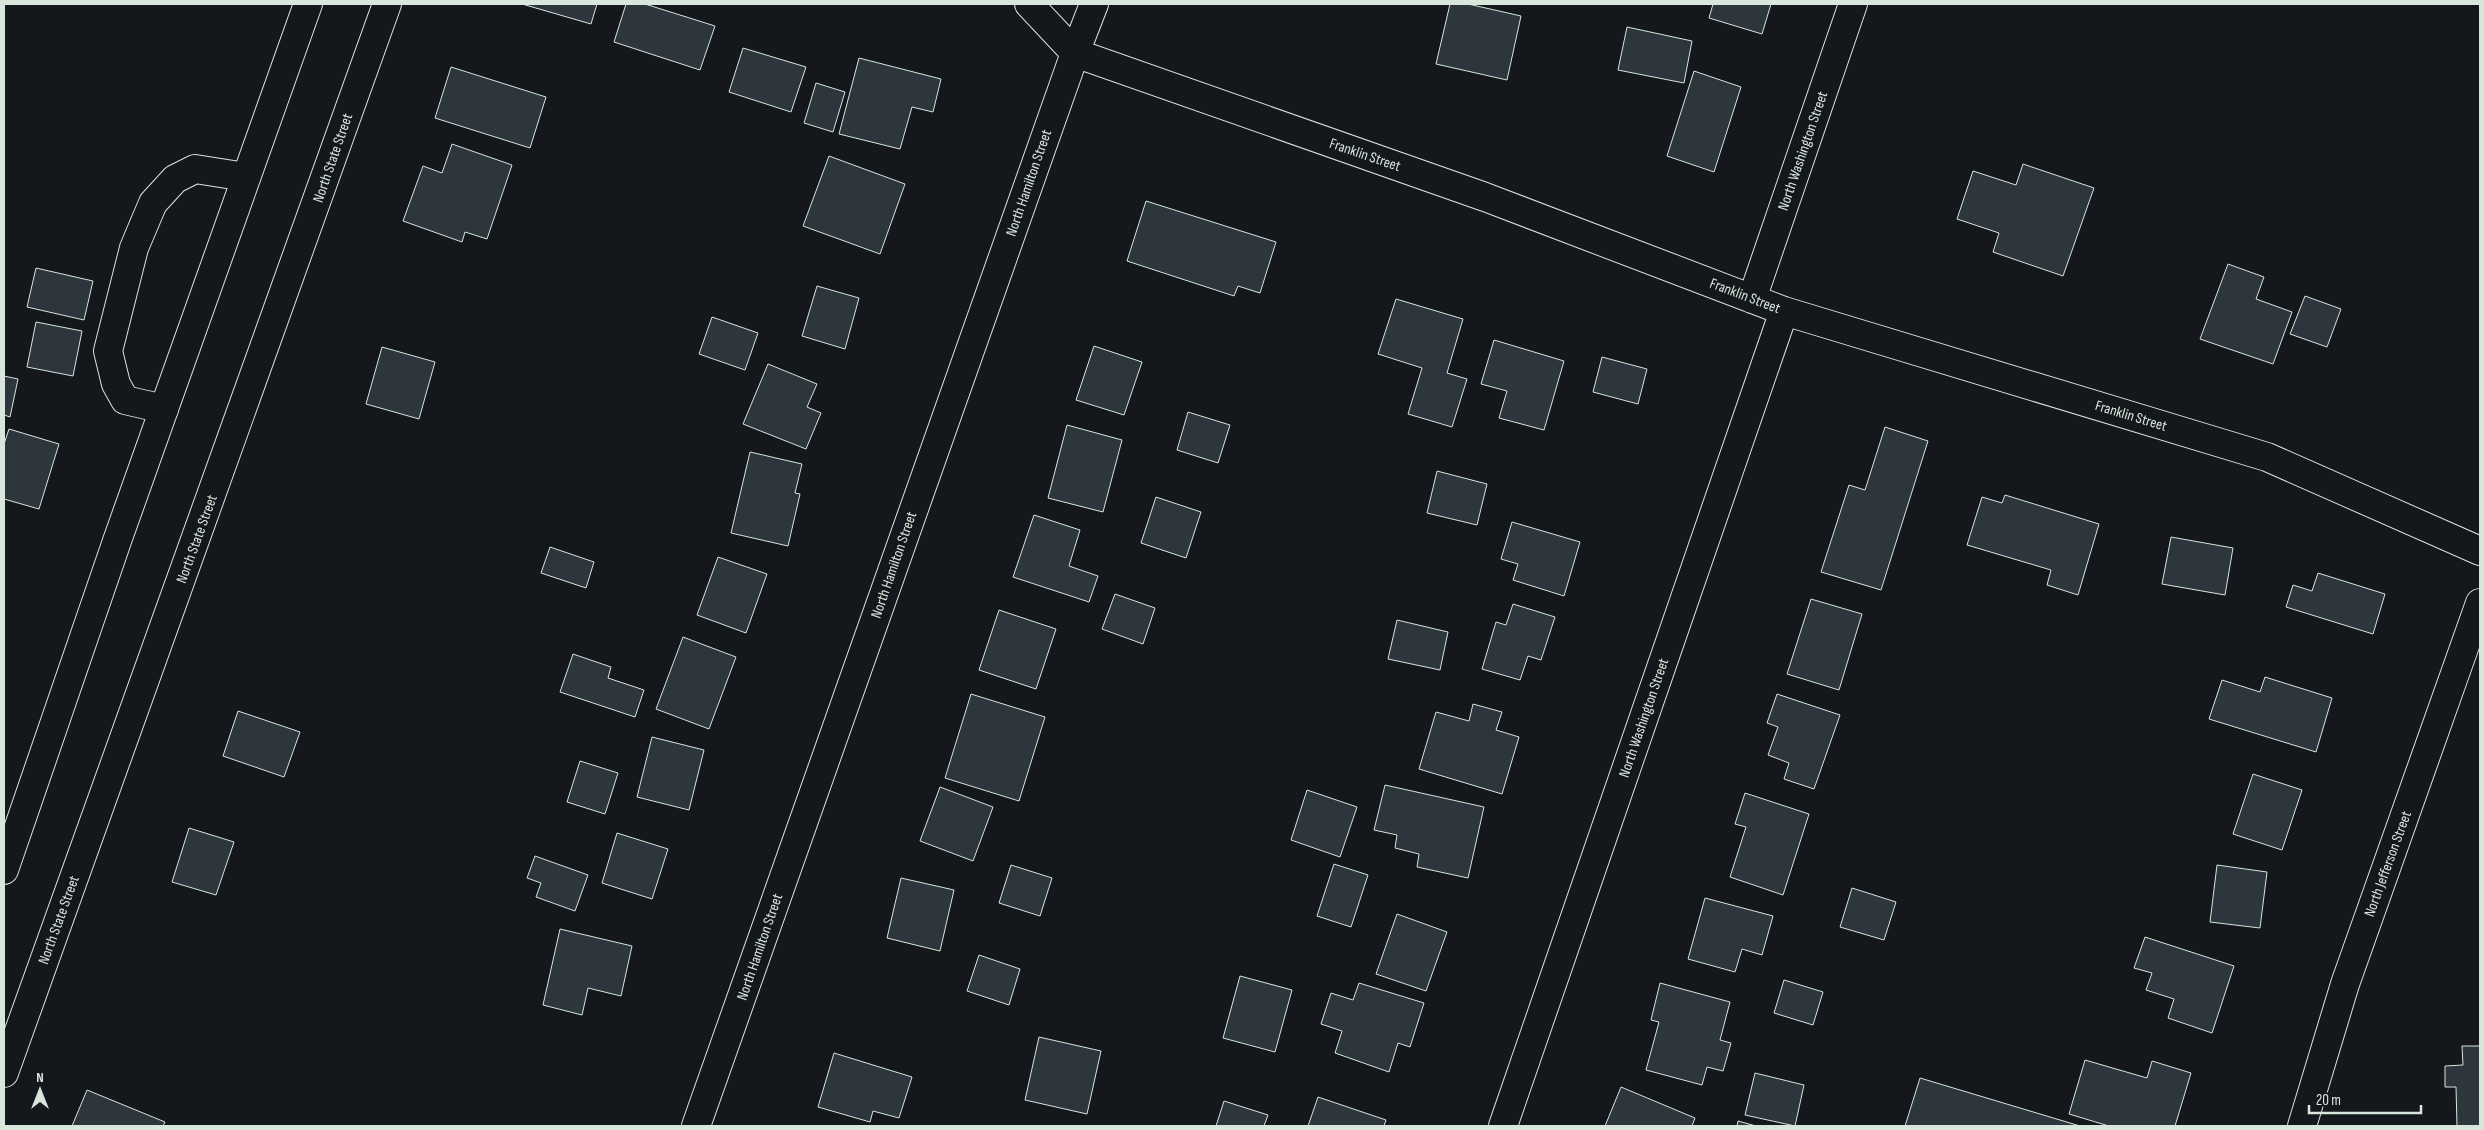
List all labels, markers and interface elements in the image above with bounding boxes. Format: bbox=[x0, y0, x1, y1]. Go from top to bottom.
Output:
street label: North Washington Street bbox=[1774, 88, 1832, 213]
street label: North State Street bbox=[309, 111, 357, 205]
street label: North Hamilton Street bbox=[1002, 127, 1056, 239]
street label: Franklin Street bbox=[1327, 134, 1403, 176]
street label: Franklin Street bbox=[1707, 274, 1783, 318]
street label: Franklin Street bbox=[2093, 396, 2170, 436]
street label: North State Street bbox=[172, 492, 222, 586]
street label: North Hamilton Street bbox=[867, 509, 921, 621]
street label: North Washington Street bbox=[1615, 655, 1673, 780]
street label: North Jefferson Street bbox=[2360, 808, 2416, 920]
street label: North State Street bbox=[34, 873, 84, 967]
street label: North Hamilton Street bbox=[733, 891, 787, 1003]
north arrow bbox=[15, 1065, 65, 1115]
text: N bbox=[36, 1069, 44, 1086]
scale bar bbox=[2309, 1082, 2422, 1114]
text: 20 m bbox=[2316, 1091, 2341, 1110]

